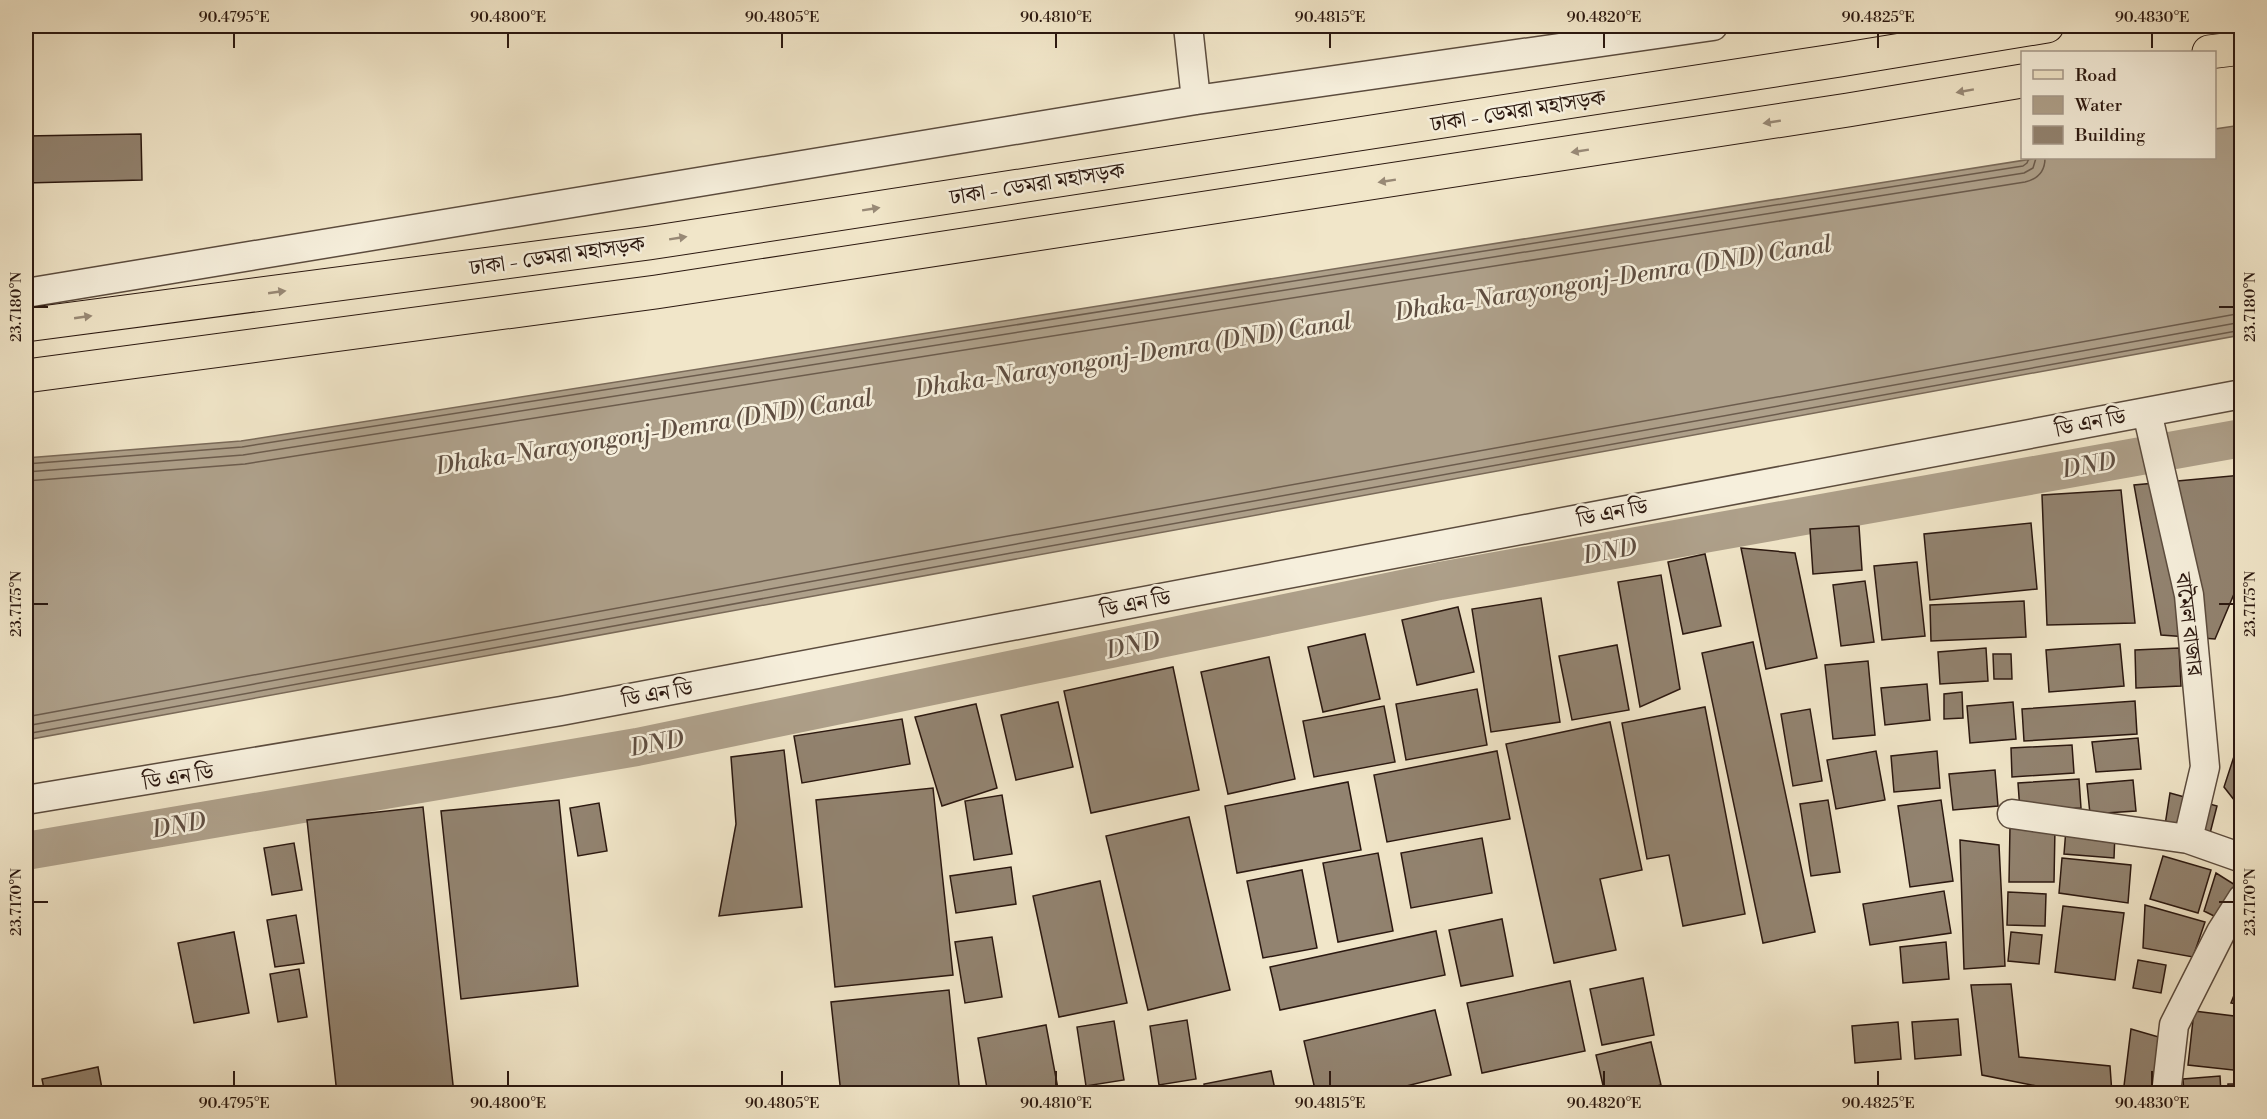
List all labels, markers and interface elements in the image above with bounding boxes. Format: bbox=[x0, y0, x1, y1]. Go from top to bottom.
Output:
text: 90.4795°E bbox=[198, 8, 270, 27]
text: 90.4800°E bbox=[470, 8, 546, 27]
text: 90.4805°E bbox=[745, 8, 819, 27]
text: 90.4810°E bbox=[1020, 8, 1092, 27]
text: 90.4815°E bbox=[1295, 8, 1365, 27]
text: 90.4820°E bbox=[1567, 8, 1641, 27]
text: 90.4825°E bbox=[1841, 8, 1915, 27]
text: 90.4830°E bbox=[2115, 8, 2189, 27]
legend bbox=[2021, 51, 2216, 159]
text: Road bbox=[2075, 64, 2118, 87]
street label: ঢাকা - ডেমরা মহাসড়ক bbox=[1428, 84, 1609, 139]
one-way arrow bbox=[1955, 86, 1974, 95]
text: Water bbox=[2074, 94, 2123, 117]
one-way arrow bbox=[1763, 118, 1782, 127]
text: Building bbox=[2074, 124, 2146, 147]
one-way arrow bbox=[1570, 147, 1589, 156]
street label: ঢাকা - ডেমরা মহাসড়ক bbox=[947, 157, 1128, 212]
one-way arrow bbox=[1377, 176, 1396, 185]
one-way arrow bbox=[862, 204, 881, 213]
water label: Dhaka-Narayongonj-Demra (DND) Canal bbox=[1392, 230, 1834, 329]
street label: ঢাকা - ডেমরা মহাসড়ক bbox=[467, 231, 648, 282]
one-way arrow bbox=[669, 233, 688, 242]
text: 23.7180°N bbox=[7, 272, 26, 342]
text: 23.7180°N bbox=[2241, 272, 2260, 342]
one-way arrow bbox=[267, 287, 286, 296]
water label: Dhaka-Narayongonj-Demra (DND) Canal bbox=[912, 307, 1354, 406]
one-way arrow bbox=[74, 313, 93, 322]
water label: Dhaka-Narayongonj-Demra (DND) Canal bbox=[433, 384, 875, 483]
street label: ডি এন ডি bbox=[2052, 402, 2129, 444]
water label: DND bbox=[2059, 446, 2119, 486]
street label: ডি এন ডি bbox=[1574, 492, 1651, 534]
water label: DND bbox=[1580, 532, 1640, 572]
street label: বামৈল বাজার bbox=[2169, 570, 2209, 678]
text: 23.7175°N bbox=[7, 571, 26, 637]
text: 23.7175°N bbox=[2241, 571, 2260, 637]
street label: ডি এন ডি bbox=[1097, 583, 1174, 625]
water label: DND bbox=[1103, 626, 1163, 667]
street label: ডি এন ডি bbox=[619, 674, 696, 714]
water label: DND bbox=[627, 724, 687, 764]
street label: ডি এন ডি bbox=[140, 757, 217, 797]
water label: DND bbox=[149, 806, 209, 846]
text: 23.7170°N bbox=[7, 868, 26, 936]
text: 23.7170°N bbox=[2241, 868, 2260, 936]
text: 90.4795°E bbox=[198, 1094, 270, 1113]
text: 90.4800°E bbox=[470, 1094, 546, 1113]
text: 90.4805°E bbox=[745, 1094, 819, 1113]
text: 90.4810°E bbox=[1020, 1094, 1092, 1113]
text: 90.4815°E bbox=[1295, 1094, 1365, 1113]
text: 90.4820°E bbox=[1567, 1094, 1641, 1113]
text: 90.4825°E bbox=[1841, 1094, 1915, 1113]
text: 90.4830°E bbox=[2115, 1094, 2189, 1113]

